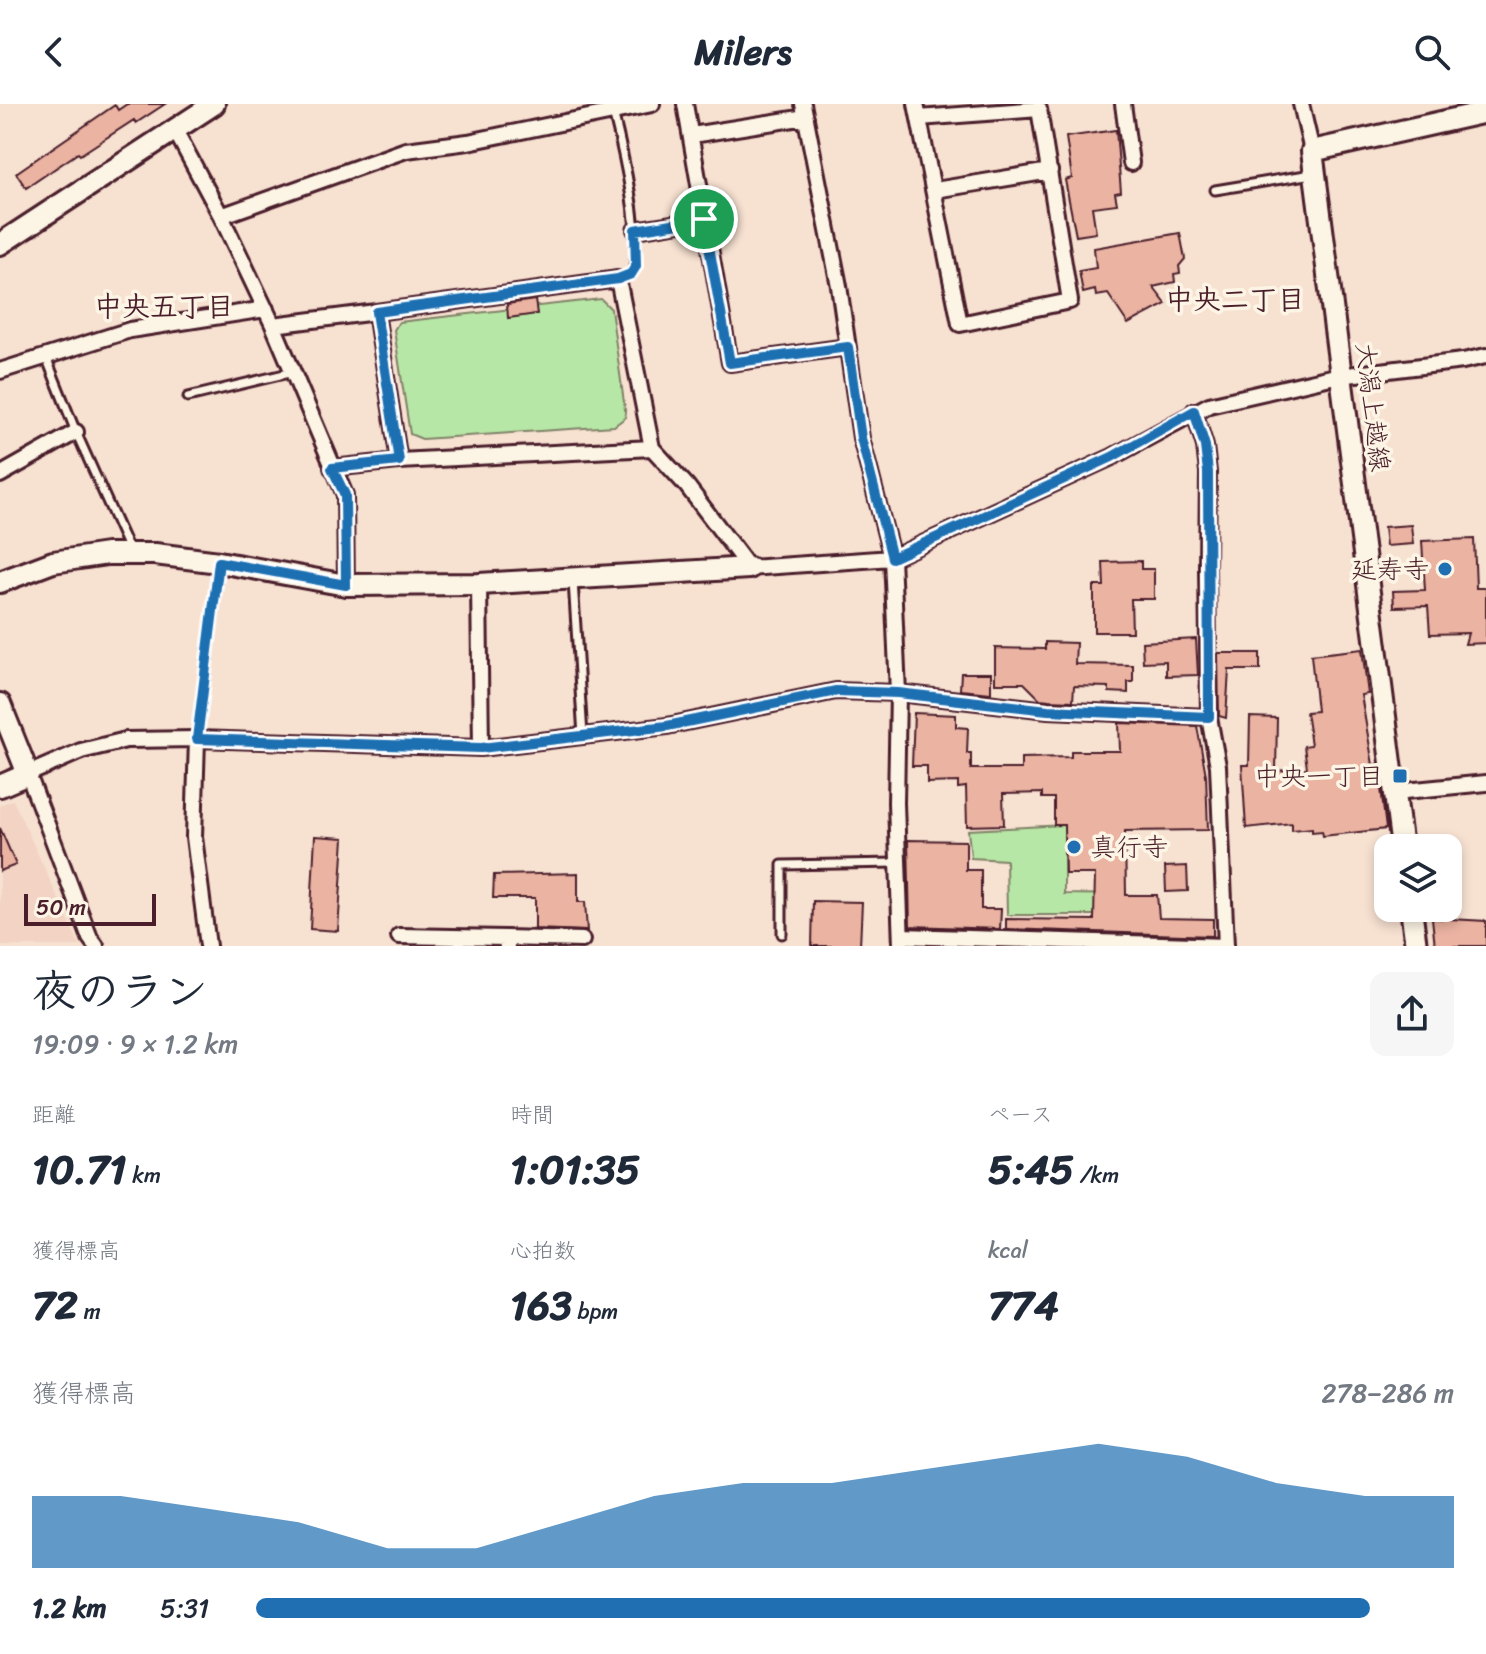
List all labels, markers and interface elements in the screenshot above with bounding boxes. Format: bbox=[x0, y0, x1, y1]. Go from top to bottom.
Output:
text: Milers bbox=[694, 20, 792, 84]
icon: back bbox=[32, 30, 76, 74]
icon: search bbox=[1410, 30, 1454, 74]
pin bbox=[670, 185, 738, 253]
icon: arrive bbox=[682, 197, 726, 241]
district label: 中央二丁目 bbox=[1165, 275, 1305, 324]
district label: 中央五丁目 bbox=[94, 282, 234, 331]
street label: 大潟上越線 bbox=[1342, 340, 1404, 474]
place label: 延寿寺 bbox=[1351, 546, 1429, 592]
marker: 延寿寺 bbox=[1436, 560, 1454, 578]
place label: 中央一丁目 bbox=[1254, 753, 1384, 799]
marker: 中央一丁目 bbox=[1391, 767, 1409, 785]
place label: 真行寺 bbox=[1090, 824, 1168, 870]
map controls bbox=[1374, 834, 1462, 922]
button: layers bbox=[1374, 834, 1462, 922]
marker: 真行寺 bbox=[1065, 838, 1083, 856]
text: 50 m bbox=[36, 888, 86, 927]
scale bar bbox=[24, 890, 156, 926]
text: 夜のラン bbox=[32, 952, 208, 1030]
button: share bbox=[1370, 972, 1454, 1056]
text: 19:09 · 9 × 1.2 km bbox=[32, 1021, 238, 1067]
text: 距離 bbox=[32, 1095, 76, 1134]
text: 時間 bbox=[510, 1095, 554, 1134]
text: ペース bbox=[988, 1095, 1053, 1134]
text: 10.71 bbox=[32, 1134, 127, 1205]
text: 1:01:35 bbox=[510, 1134, 640, 1205]
text: 5:45 bbox=[988, 1134, 1074, 1205]
text: km bbox=[127, 1156, 161, 1195]
text: /km bbox=[1074, 1156, 1119, 1195]
text: 獲得標高 bbox=[32, 1231, 120, 1270]
text: 心拍数 bbox=[510, 1231, 576, 1270]
text: kcal bbox=[988, 1231, 1028, 1270]
text: 72 bbox=[32, 1270, 78, 1341]
text: 163 bbox=[510, 1270, 572, 1341]
text: 774 bbox=[988, 1270, 1059, 1341]
text: m bbox=[78, 1292, 101, 1331]
text: bpm bbox=[572, 1292, 618, 1331]
text: 獲得標高 bbox=[32, 1370, 136, 1416]
text: 278–286 m bbox=[1322, 1370, 1454, 1416]
text: 1.2 km bbox=[32, 1585, 107, 1631]
text: 5:31 bbox=[160, 1585, 209, 1631]

